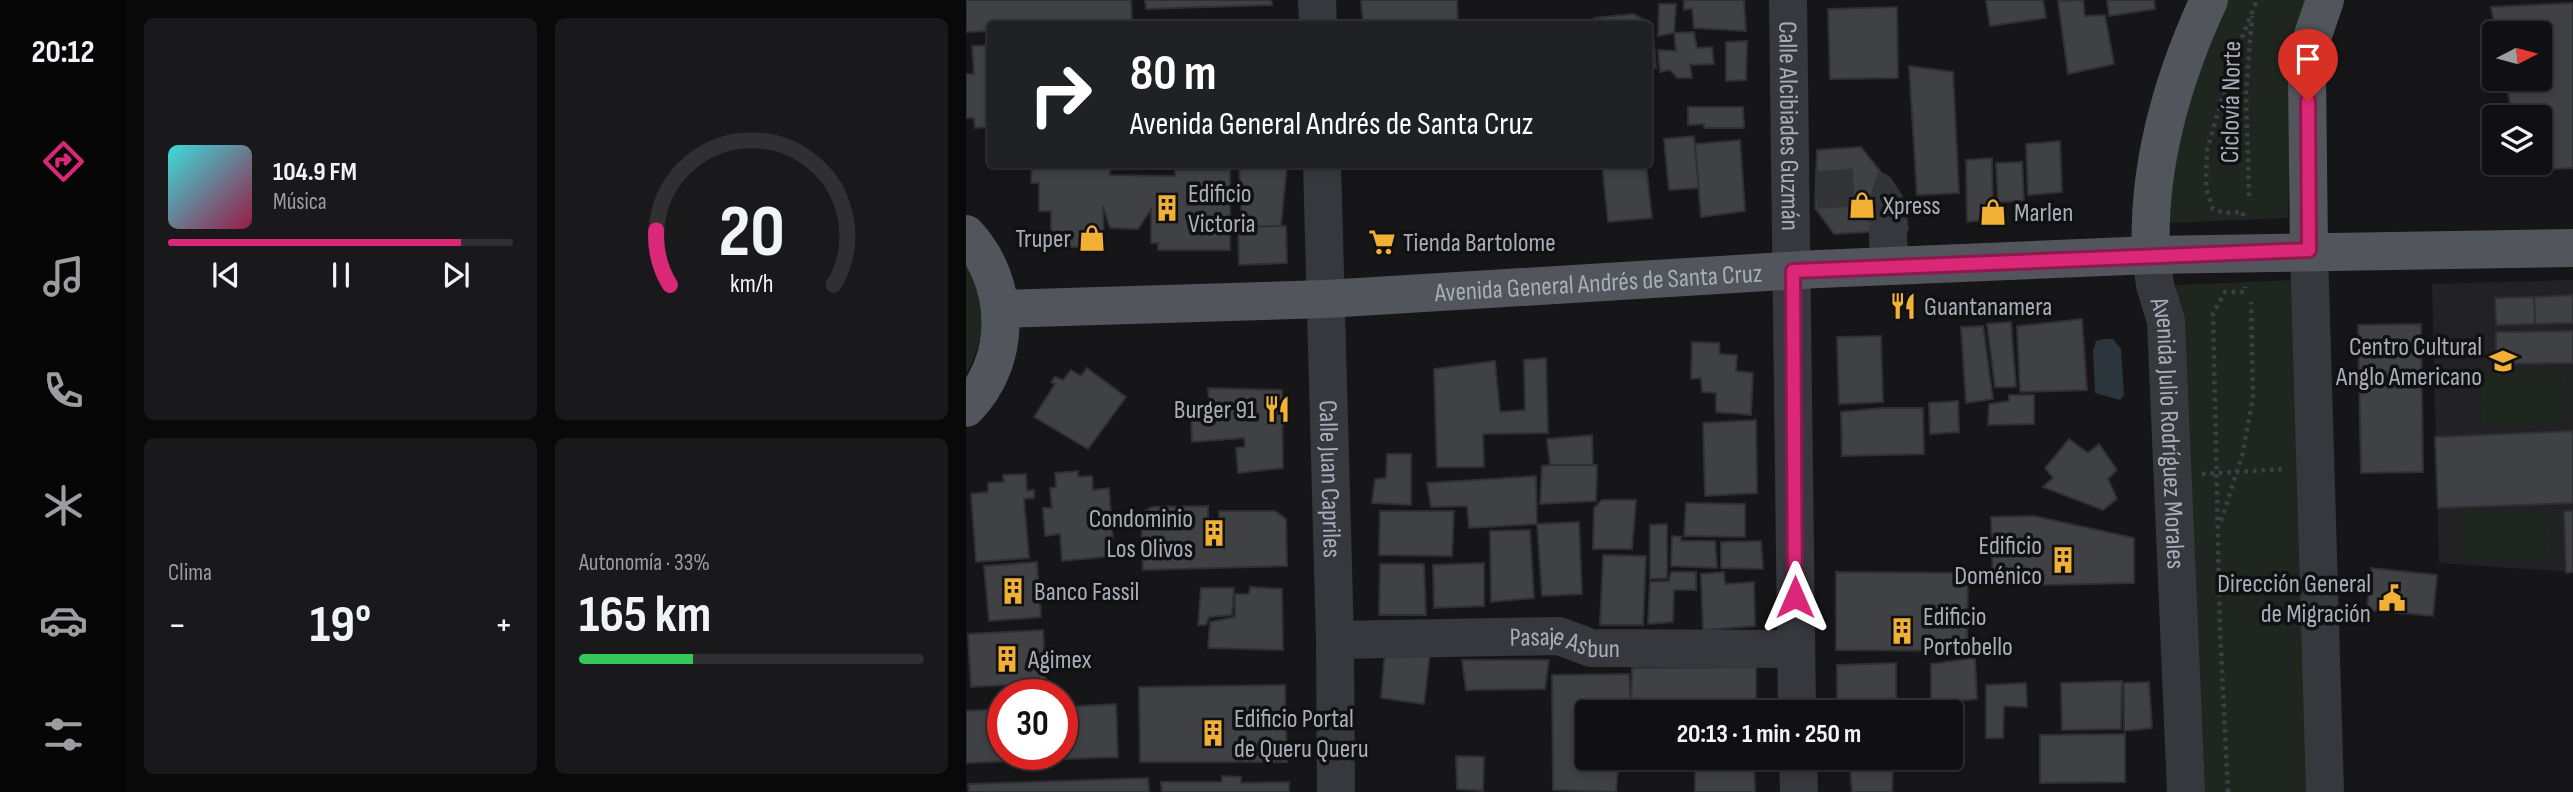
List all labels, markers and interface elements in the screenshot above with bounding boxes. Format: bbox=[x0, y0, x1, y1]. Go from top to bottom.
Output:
street label: Calle Alcibiades Guzmán bbox=[1771, 21, 1805, 231]
north arrow bbox=[2482, 21, 2552, 91]
map controls bbox=[2482, 21, 2552, 175]
pin bbox=[2278, 29, 2338, 101]
text: 20:12 bbox=[32, 33, 94, 72]
icon: arrive bbox=[2289, 40, 2327, 78]
street label: Ciclovía Norte bbox=[2215, 41, 2248, 163]
text: 80 m bbox=[1130, 45, 1217, 104]
icon: right bbox=[1015, 49, 1106, 140]
text: Avenida General Andrés de Santa Cruz bbox=[1130, 105, 1533, 144]
button: layers bbox=[2482, 105, 2552, 175]
icon: directions bbox=[39, 137, 88, 186]
text: 104.9 FM bbox=[273, 157, 357, 188]
place label: Edificio Victoria bbox=[1188, 179, 1256, 240]
text: Música bbox=[273, 188, 327, 216]
text: 20 bbox=[718, 190, 785, 278]
shop icon: Xpress bbox=[1847, 190, 1877, 220]
place label: Xpress bbox=[1882, 191, 1941, 222]
building icon: Edificio Victoria bbox=[1152, 193, 1182, 223]
shop icon: Marlen bbox=[1978, 197, 2008, 227]
place label: Marlen bbox=[2014, 198, 2073, 229]
shop icon: Truper bbox=[1077, 223, 1107, 253]
place label: Truper bbox=[1015, 224, 1072, 255]
supermarket icon: Tienda Bartolome bbox=[1367, 227, 1397, 257]
place label: Tienda Bartolome bbox=[1403, 228, 1556, 259]
icon: music bbox=[39, 252, 88, 301]
icon: previous bbox=[207, 256, 245, 294]
icon: pause bbox=[322, 256, 360, 294]
icon: next bbox=[437, 256, 475, 294]
street label: Avenida General Andrés de Santa Cruz bbox=[1433, 258, 1763, 309]
text: km/h bbox=[730, 269, 773, 300]
restaurant icon: Guantanamera bbox=[1888, 291, 1918, 321]
place label: Guantanamera bbox=[1924, 292, 2052, 323]
street label: Avenida Julio Rodríguez Morales bbox=[2142, 293, 2191, 570]
place label: Centro Cultural Anglo Americano bbox=[2335, 332, 2482, 393]
school or university icon: Centro Cultural Anglo Americano bbox=[2488, 346, 2518, 376]
icon: phone bbox=[39, 366, 88, 415]
restaurant icon: Burger 91 bbox=[1262, 394, 1292, 424]
place label: Burger 91 bbox=[1174, 395, 1256, 426]
street label: Calle Juan Capriles bbox=[1311, 400, 1347, 558]
icon: climate bbox=[39, 481, 88, 530]
place label: Condominio Los Olivos bbox=[1089, 504, 1193, 565]
building icon: Condominio Los Olivos bbox=[1199, 518, 1229, 548]
place label: Edificio Doménico bbox=[1954, 531, 2042, 592]
building icon: Edificio Doménico bbox=[2048, 545, 2078, 575]
text: Autonomía · 33% bbox=[579, 549, 710, 577]
text: Clima bbox=[168, 559, 212, 587]
position arrow bbox=[1758, 560, 1832, 634]
place label: Dirección General de Migración bbox=[2217, 569, 2371, 630]
building icon: Banco Fassil bbox=[998, 576, 1028, 606]
place label: Banco Fassil bbox=[1034, 577, 1139, 608]
public building icon: Dirección General de Migración bbox=[2377, 583, 2407, 613]
text: 165 km bbox=[579, 584, 711, 647]
text: 19° bbox=[310, 594, 371, 657]
icon: car bbox=[39, 596, 88, 645]
place label: Edificio Portobello bbox=[1923, 602, 2013, 663]
text: − bbox=[168, 603, 187, 648]
text: + bbox=[494, 603, 513, 648]
building icon: Edificio Portobello bbox=[1887, 616, 1917, 646]
street label: Pasaje Asbun bbox=[1509, 621, 1620, 665]
building icon: Agimex bbox=[992, 644, 1022, 674]
place label: Agimex bbox=[1027, 645, 1092, 676]
speed limit sign: 30 bbox=[987, 679, 1078, 770]
place label: Edificio Portal de Queru Queru bbox=[1234, 704, 1369, 765]
icon: filters bbox=[39, 710, 88, 759]
building icon: Edificio Portal de Queru Queru bbox=[1198, 718, 1228, 748]
text: 20:13 · 1 min · 250 m bbox=[1677, 719, 1861, 750]

